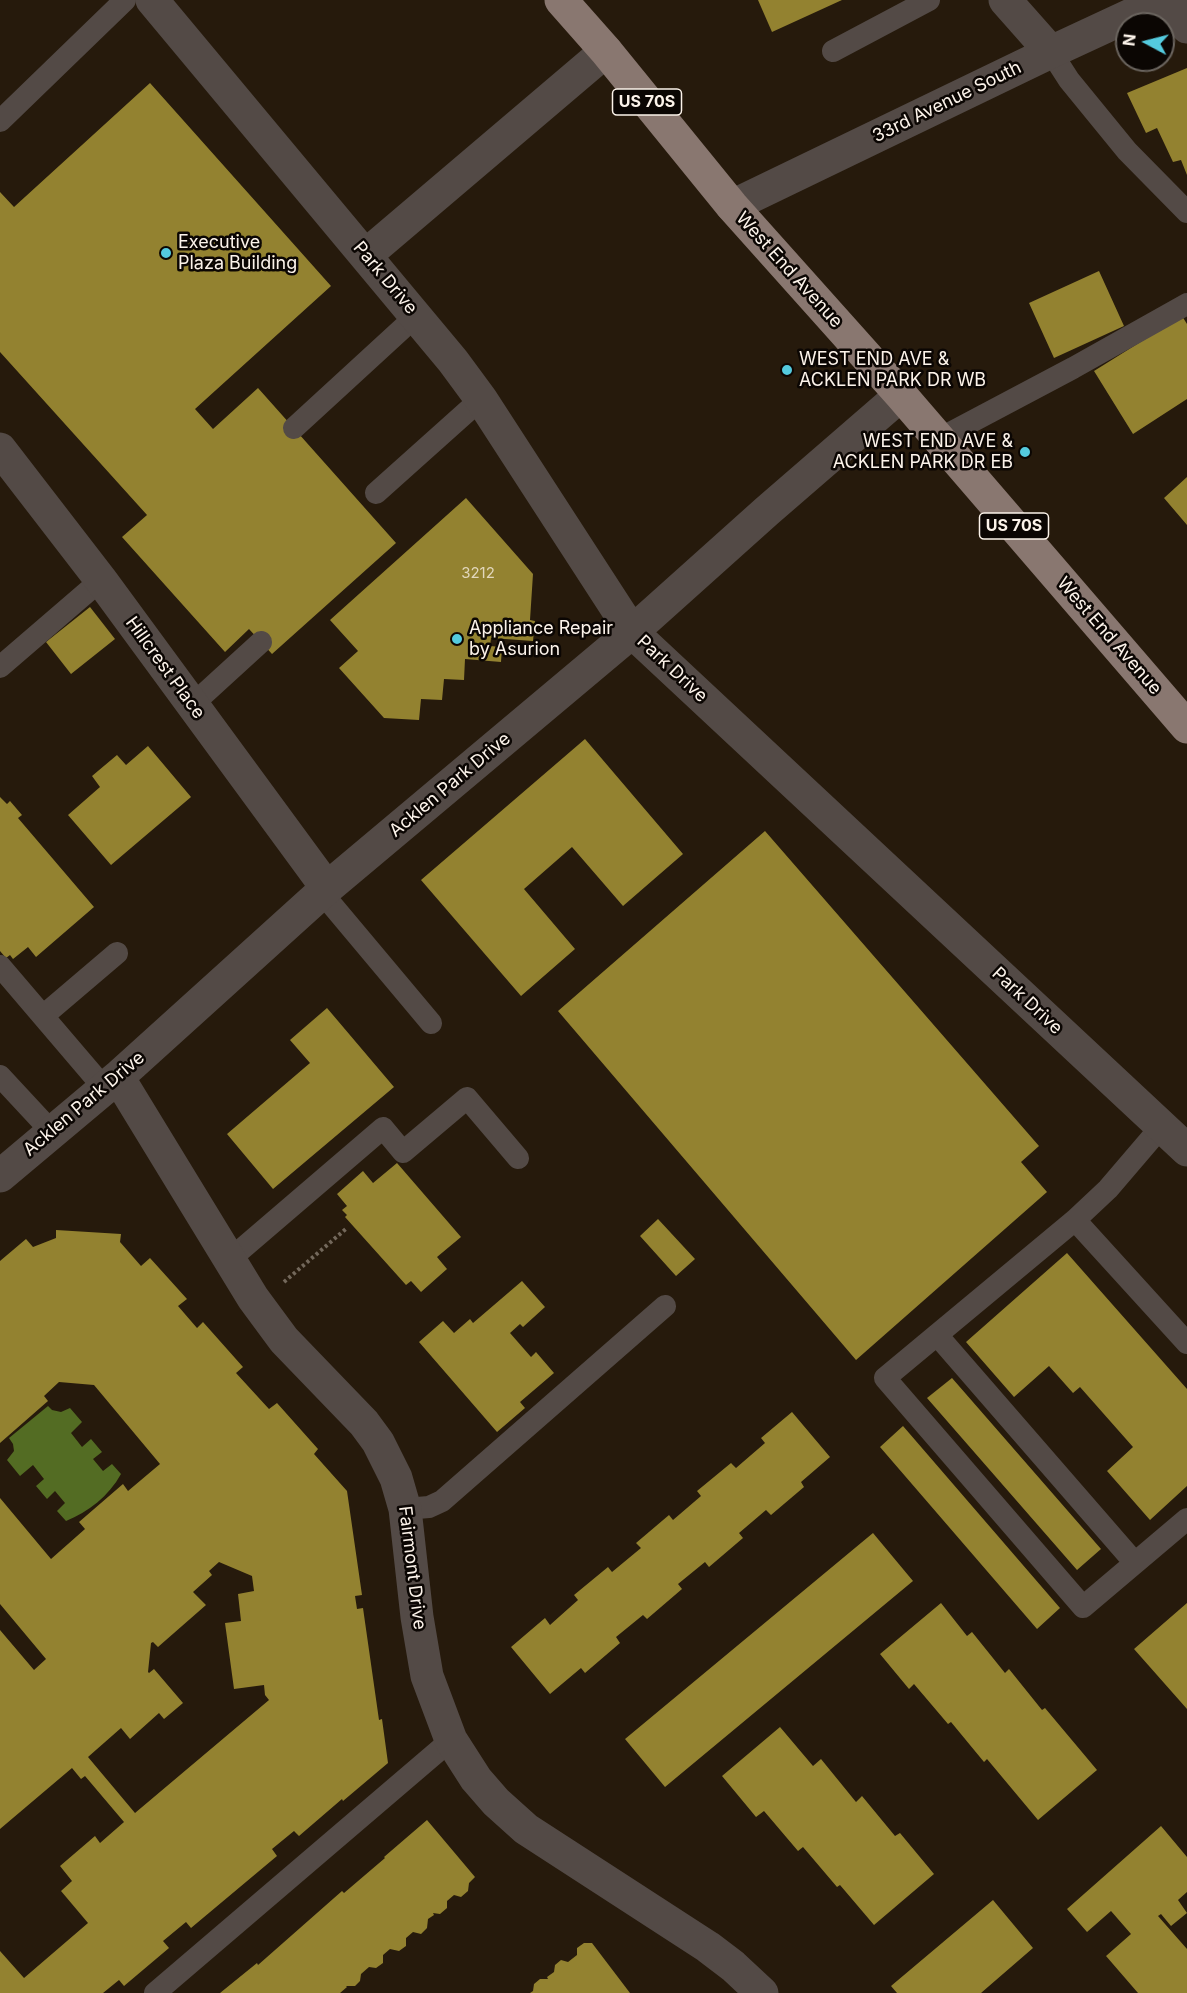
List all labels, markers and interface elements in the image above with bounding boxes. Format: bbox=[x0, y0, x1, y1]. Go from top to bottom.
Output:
north arrow bbox=[1115, 12, 1175, 72]
text: N bbox=[1118, 33, 1140, 47]
street label: 33rd Avenue South bbox=[869, 57, 1025, 147]
road number: US 70S bbox=[612, 89, 682, 115]
street label: West End Avenue bbox=[731, 208, 847, 332]
place label: Executive Plaza Building bbox=[178, 232, 297, 274]
street label: Park Drive bbox=[348, 237, 422, 319]
marker: Executive Plaza Building bbox=[159, 246, 173, 260]
place label: WEST END AVE & ACKLEN PARK DR WB bbox=[799, 349, 986, 392]
marker: WEST END AVE & ACKLEN PARK DR WB bbox=[780, 363, 794, 377]
place label: WEST END AVE & ACKLEN PARK DR EB bbox=[833, 431, 1013, 474]
marker: WEST END AVE & ACKLEN PARK DR EB bbox=[1018, 445, 1032, 459]
road number: US 70S bbox=[980, 513, 1048, 539]
house number: 3212 bbox=[461, 564, 495, 582]
street label: West End Avenue bbox=[1052, 573, 1166, 699]
street label: Hillcrest Place bbox=[121, 613, 209, 723]
place label: Appliance Repair by Asurion bbox=[469, 618, 613, 660]
street label: Park Drive bbox=[632, 631, 712, 707]
marker: Appliance Repair by Asurion bbox=[450, 632, 464, 646]
street label: Acklen Park Drive bbox=[385, 728, 515, 842]
street label: Park Drive bbox=[987, 963, 1067, 1039]
street label: Acklen Park Drive bbox=[19, 1047, 149, 1161]
street label: Fairmont Drive bbox=[394, 1505, 430, 1631]

